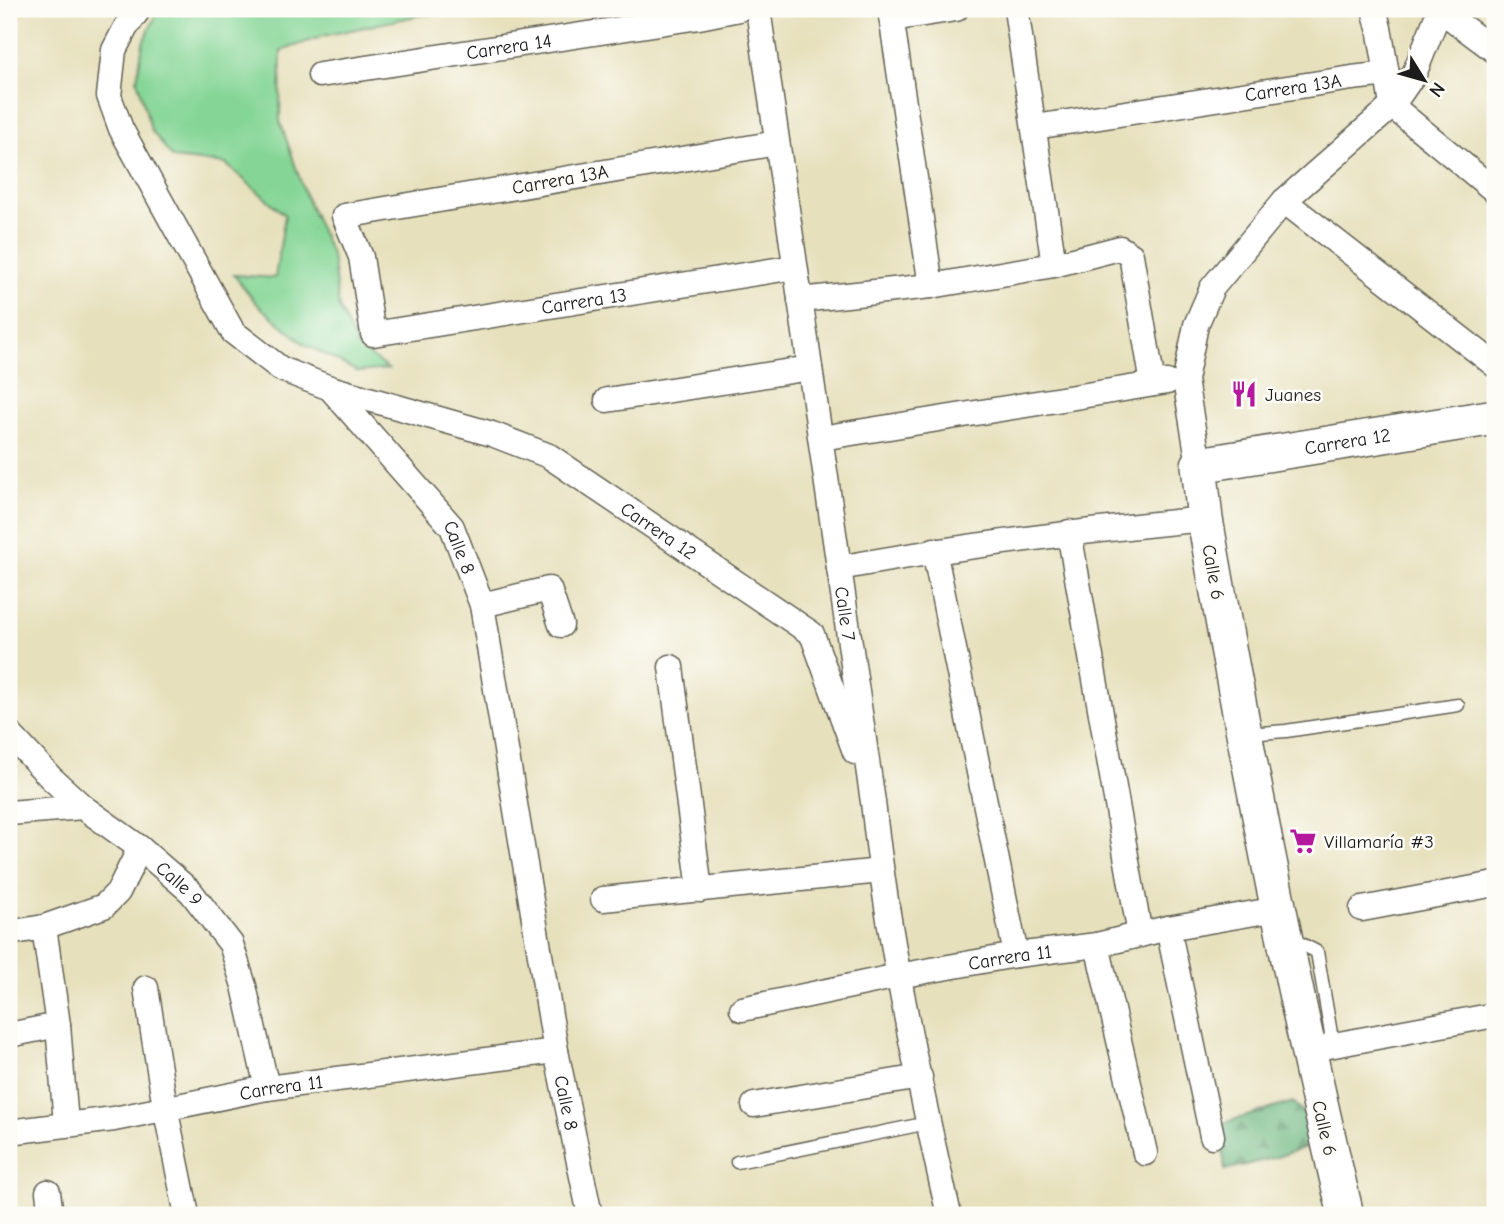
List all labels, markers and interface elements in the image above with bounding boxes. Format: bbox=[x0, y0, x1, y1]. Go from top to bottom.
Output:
street label: Carrera 14 bbox=[465, 30, 553, 64]
north arrow bbox=[1388, 46, 1458, 116]
street label: Carrera 13A bbox=[1243, 70, 1343, 106]
text: N bbox=[1424, 78, 1449, 101]
street label: Carrera 13A bbox=[510, 161, 610, 199]
street label: Carrera 13 bbox=[540, 284, 628, 319]
restaurant icon: Juanes bbox=[1229, 379, 1259, 409]
place label: Juanes bbox=[1265, 384, 1321, 406]
street label: Carrera 12 bbox=[1303, 424, 1392, 460]
street label: Carrera 12 bbox=[616, 498, 700, 564]
street label: Calle 8 bbox=[439, 516, 479, 577]
street label: Calle 6 bbox=[1197, 543, 1229, 602]
street label: Calle 7 bbox=[830, 585, 860, 642]
supermarket icon: Villamaría #3 bbox=[1288, 826, 1318, 856]
place label: Villamaría #3 bbox=[1324, 831, 1434, 853]
street label: Calle 9 bbox=[151, 857, 207, 910]
street label: Carrera 11 bbox=[967, 941, 1053, 975]
street label: Carrera 11 bbox=[238, 1071, 324, 1105]
street label: Calle 8 bbox=[549, 1074, 582, 1132]
street label: Calle 6 bbox=[1307, 1098, 1341, 1158]

